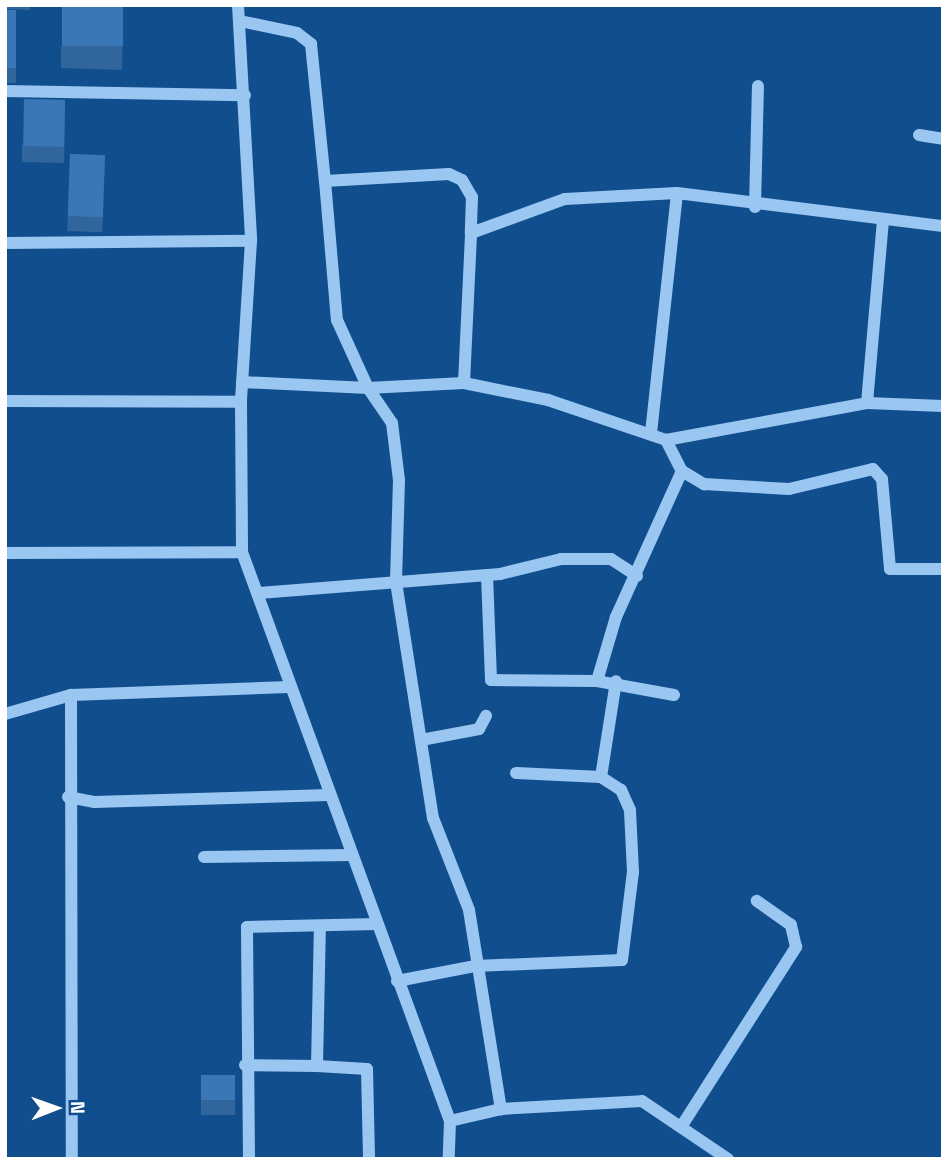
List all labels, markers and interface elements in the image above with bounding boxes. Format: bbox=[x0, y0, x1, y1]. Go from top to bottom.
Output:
north arrow bbox=[21, 1073, 91, 1143]
text: N bbox=[65, 1101, 90, 1114]

